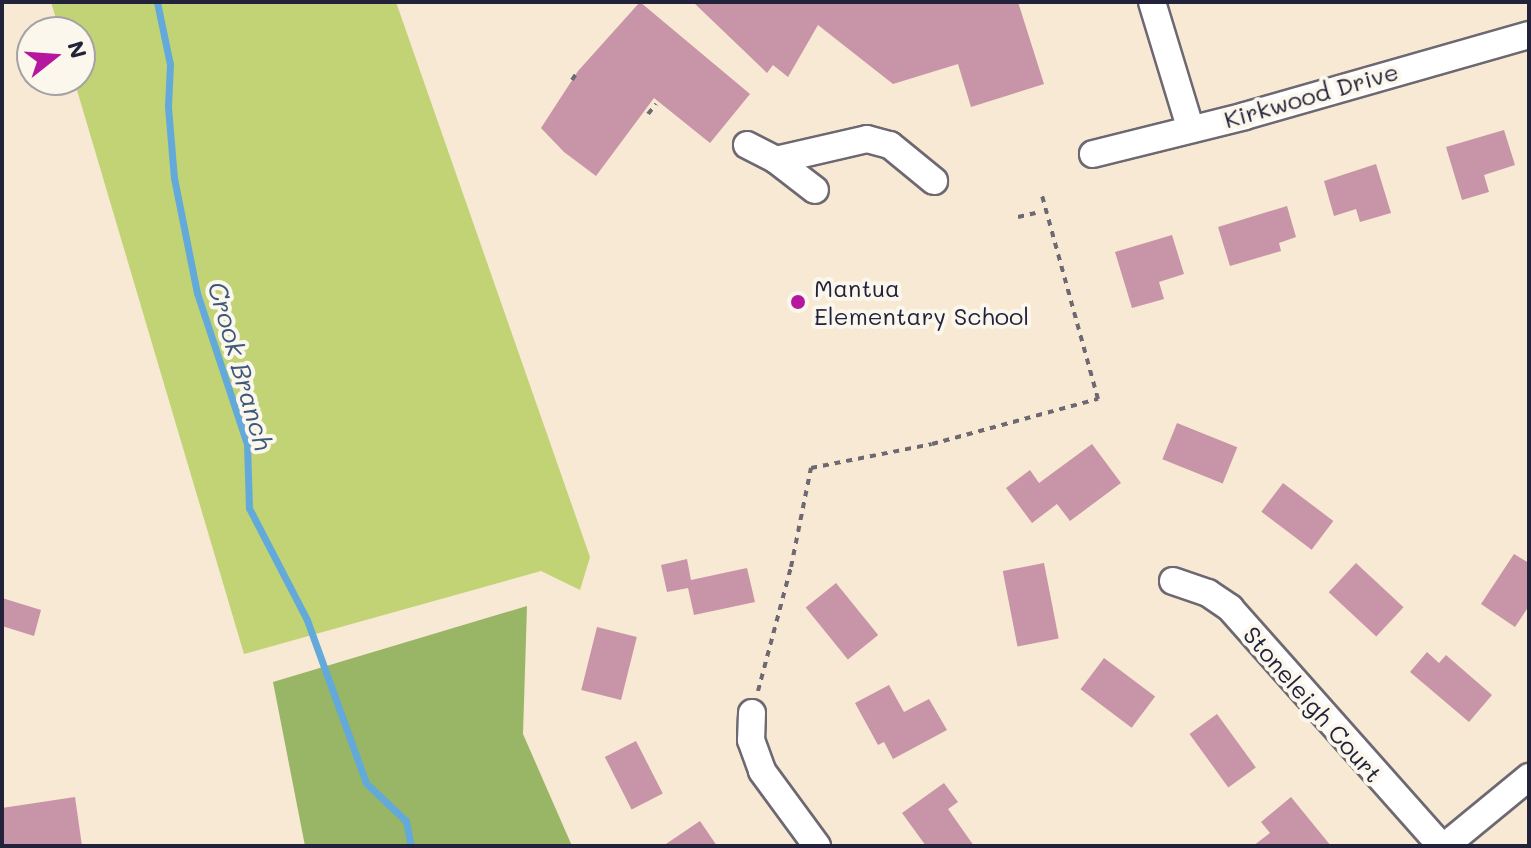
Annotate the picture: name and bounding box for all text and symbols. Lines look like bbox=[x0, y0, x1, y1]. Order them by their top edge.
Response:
north arrow bbox=[16, 16, 96, 96]
text: N bbox=[61, 37, 94, 62]
street label: Kirkwood Drive bbox=[1220, 56, 1402, 134]
place label: Mantua Elementary School bbox=[814, 274, 1029, 330]
water label: Crook Branch bbox=[201, 278, 279, 454]
marker: Mantua Elementary School bbox=[789, 293, 807, 311]
street label: Stoneleigh Court bbox=[1238, 620, 1388, 788]

